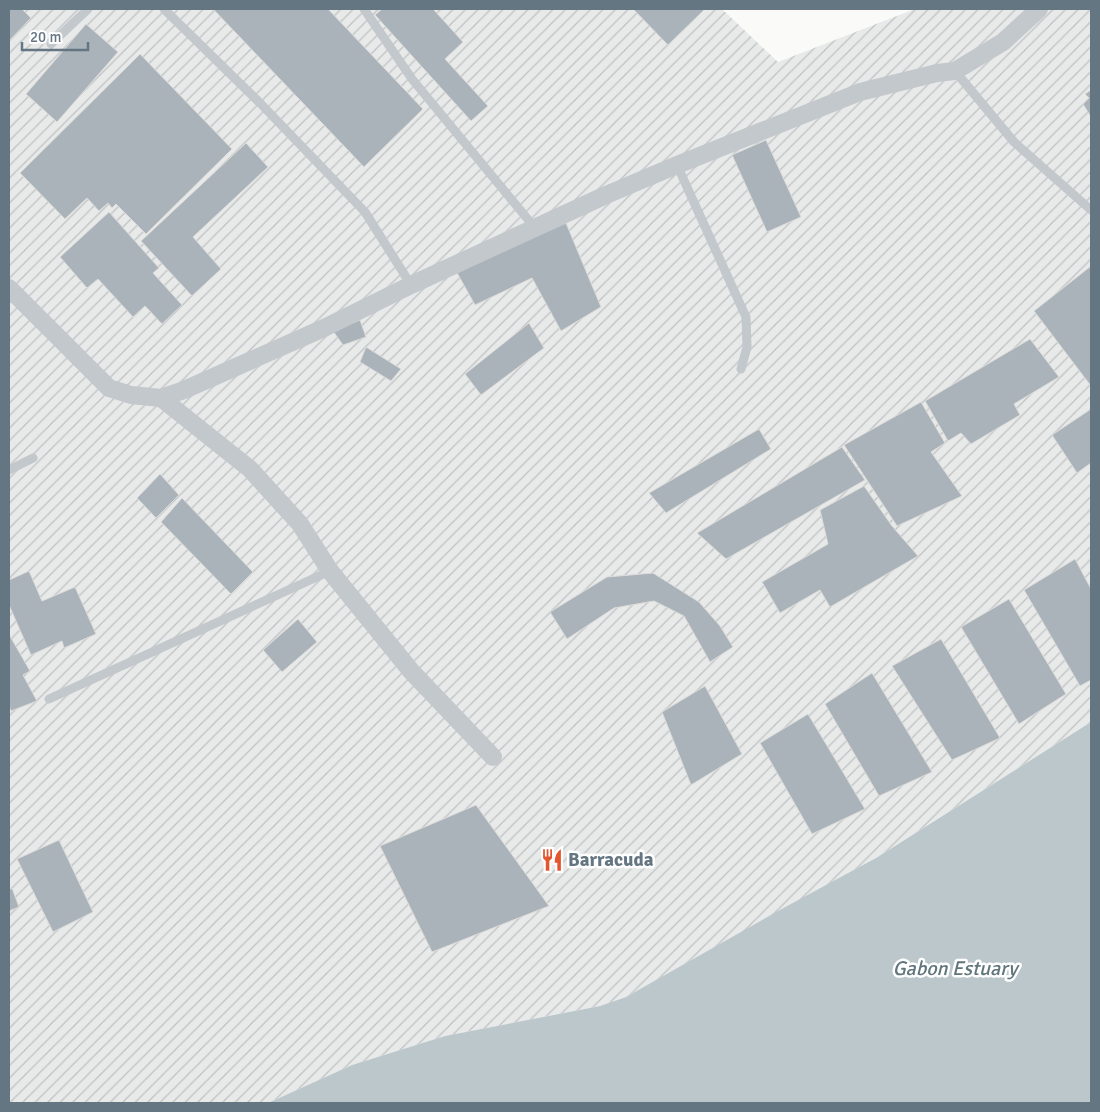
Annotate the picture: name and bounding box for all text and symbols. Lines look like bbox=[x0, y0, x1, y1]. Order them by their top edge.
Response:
scale bar bbox=[22, 20, 89, 52]
text: 20 m bbox=[30, 28, 61, 46]
restaurant icon: Barracuda bbox=[539, 847, 565, 873]
place label: Barracuda bbox=[568, 848, 654, 872]
water label: Gabon Estuary bbox=[893, 956, 1020, 981]

